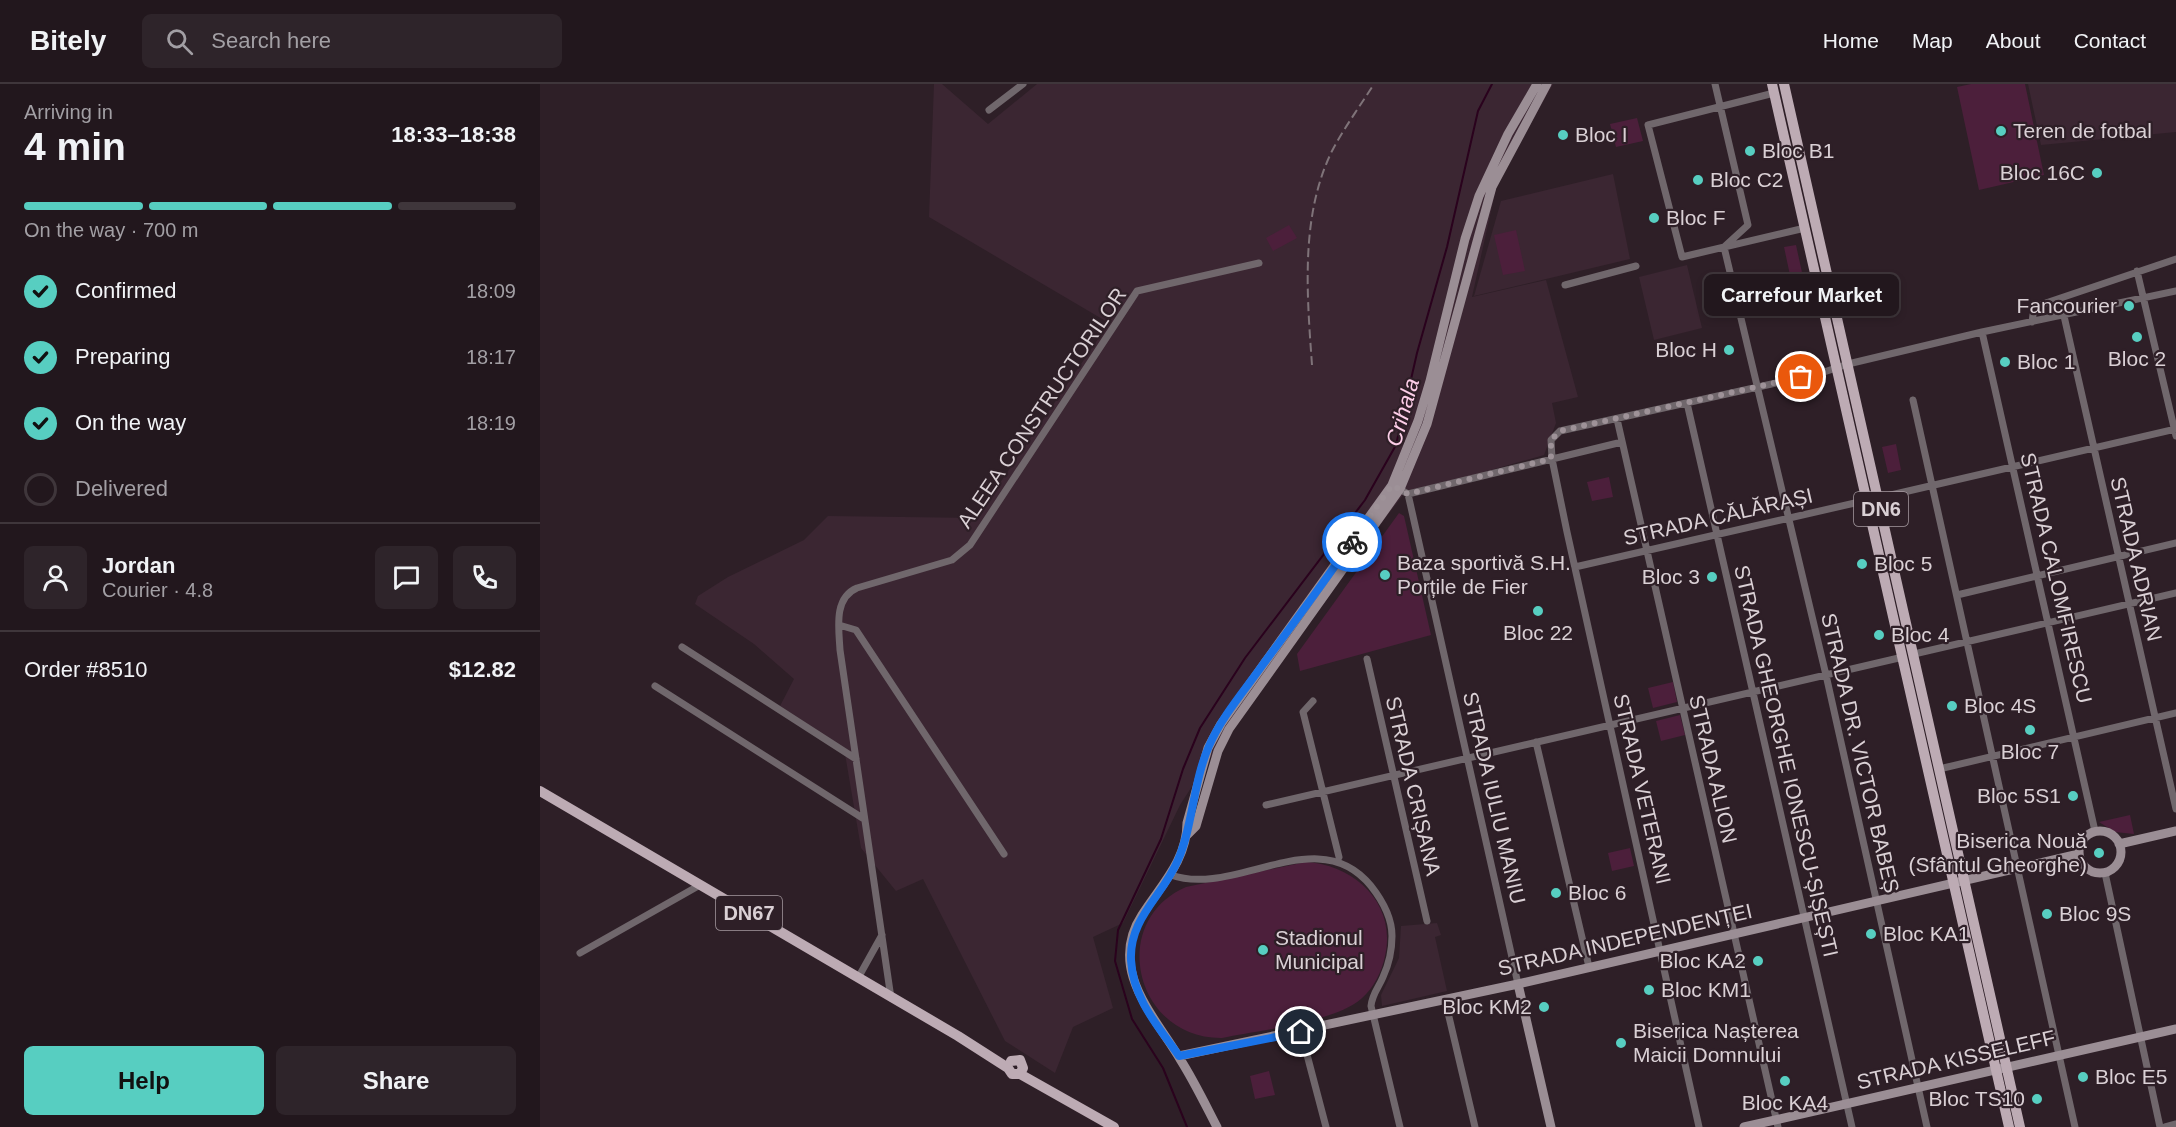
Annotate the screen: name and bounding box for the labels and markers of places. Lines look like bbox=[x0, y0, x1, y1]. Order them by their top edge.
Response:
place label: Teren de fotbal bbox=[2013, 119, 2152, 142]
place label: Bloc I bbox=[1575, 123, 1628, 146]
marker: Teren de fotbal bbox=[1994, 124, 2008, 138]
marker: Bloc I bbox=[1556, 128, 1570, 142]
place label: Bloc B1 bbox=[1762, 139, 1834, 162]
marker: Bloc B1 bbox=[1743, 144, 1757, 158]
place label: Bloc 16C bbox=[2000, 161, 2085, 184]
marker: Bloc 16C bbox=[2090, 166, 2104, 180]
place label: Bloc C2 bbox=[1710, 168, 1784, 191]
marker: Bloc C2 bbox=[1691, 173, 1705, 187]
place label: Bloc F bbox=[1666, 206, 1726, 229]
marker: Bloc F bbox=[1647, 211, 1661, 225]
callout: Carrefour Market bbox=[1704, 275, 1898, 317]
place label: Fancourier bbox=[2017, 294, 2117, 317]
marker: Fancourier bbox=[2122, 299, 2136, 313]
marker: Bloc 2 bbox=[2130, 330, 2144, 344]
place label: Bloc H bbox=[1655, 338, 1717, 361]
marker: Bloc H bbox=[1722, 343, 1736, 357]
place label: Bloc 2 bbox=[2108, 347, 2166, 370]
place label: Bloc 1 bbox=[2017, 350, 2075, 373]
pin bbox=[1775, 351, 1826, 402]
marker: Bloc 1 bbox=[1998, 355, 2012, 369]
place label: Baza sportivă S.H. Porțile de Fier bbox=[1397, 551, 1571, 598]
place label: Bloc 5 bbox=[1874, 552, 1932, 575]
marker: Bloc 5 bbox=[1855, 557, 1869, 571]
place label: Bloc 3 bbox=[1642, 565, 1700, 588]
marker: Baza sportivă S.H. Porțile de Fier bbox=[1378, 568, 1392, 582]
marker: Bloc 3 bbox=[1705, 570, 1719, 584]
marker: Bloc 22 bbox=[1531, 604, 1545, 618]
place label: Bloc 22 bbox=[1503, 621, 1573, 644]
place label: Bloc 4 bbox=[1891, 623, 1950, 646]
marker: Bloc 4 bbox=[1872, 628, 1886, 642]
place label: Bloc 4S bbox=[1964, 694, 2036, 717]
marker: Bloc 4S bbox=[1945, 699, 1959, 713]
marker: Bloc 7 bbox=[2023, 723, 2037, 737]
place label: Bloc 7 bbox=[2001, 740, 2059, 763]
place label: Bloc 5S1 bbox=[1977, 784, 2061, 807]
marker: Bloc 5S1 bbox=[2066, 789, 2080, 803]
place label: Biserica Nouă (Sfântul Gheorghe) bbox=[1908, 829, 2087, 876]
marker: Biserica Nouă (Sfântul Gheorghe) bbox=[2092, 846, 2106, 860]
place label: Bloc 6 bbox=[1568, 881, 1626, 904]
marker: Bloc 6 bbox=[1549, 886, 1563, 900]
place label: Bloc 9S bbox=[2059, 902, 2131, 925]
marker: Bloc 9S bbox=[2040, 907, 2054, 921]
place label: Bloc KA1 bbox=[1883, 922, 1969, 945]
place label: Stadionul Municipal bbox=[1275, 926, 1364, 973]
marker: Bloc KA1 bbox=[1864, 927, 1878, 941]
marker: Stadionul Municipal bbox=[1256, 943, 1270, 957]
place label: Bloc KA2 bbox=[1660, 949, 1746, 972]
marker: Bloc KA2 bbox=[1751, 954, 1765, 968]
place label: Bloc KM1 bbox=[1661, 978, 1751, 1001]
marker: Bloc KM1 bbox=[1642, 983, 1656, 997]
place label: Bloc KM2 bbox=[1442, 995, 1532, 1018]
marker: Bloc KM2 bbox=[1537, 1000, 1551, 1014]
pin bbox=[1275, 1006, 1326, 1057]
place label: Biserica Nașterea Maicii Domnului bbox=[1633, 1019, 1799, 1066]
marker: Biserica Nașterea Maicii Domnului bbox=[1614, 1036, 1628, 1050]
place label: Bloc E5 bbox=[2095, 1065, 2167, 1088]
marker: Bloc E5 bbox=[2076, 1070, 2090, 1084]
marker: Bloc KA4 bbox=[1778, 1074, 1792, 1088]
place label: Bloc TS10 bbox=[1929, 1087, 2025, 1110]
place label: Bloc KA4 bbox=[1742, 1091, 1829, 1114]
marker: Bloc TS10 bbox=[2030, 1092, 2044, 1106]

